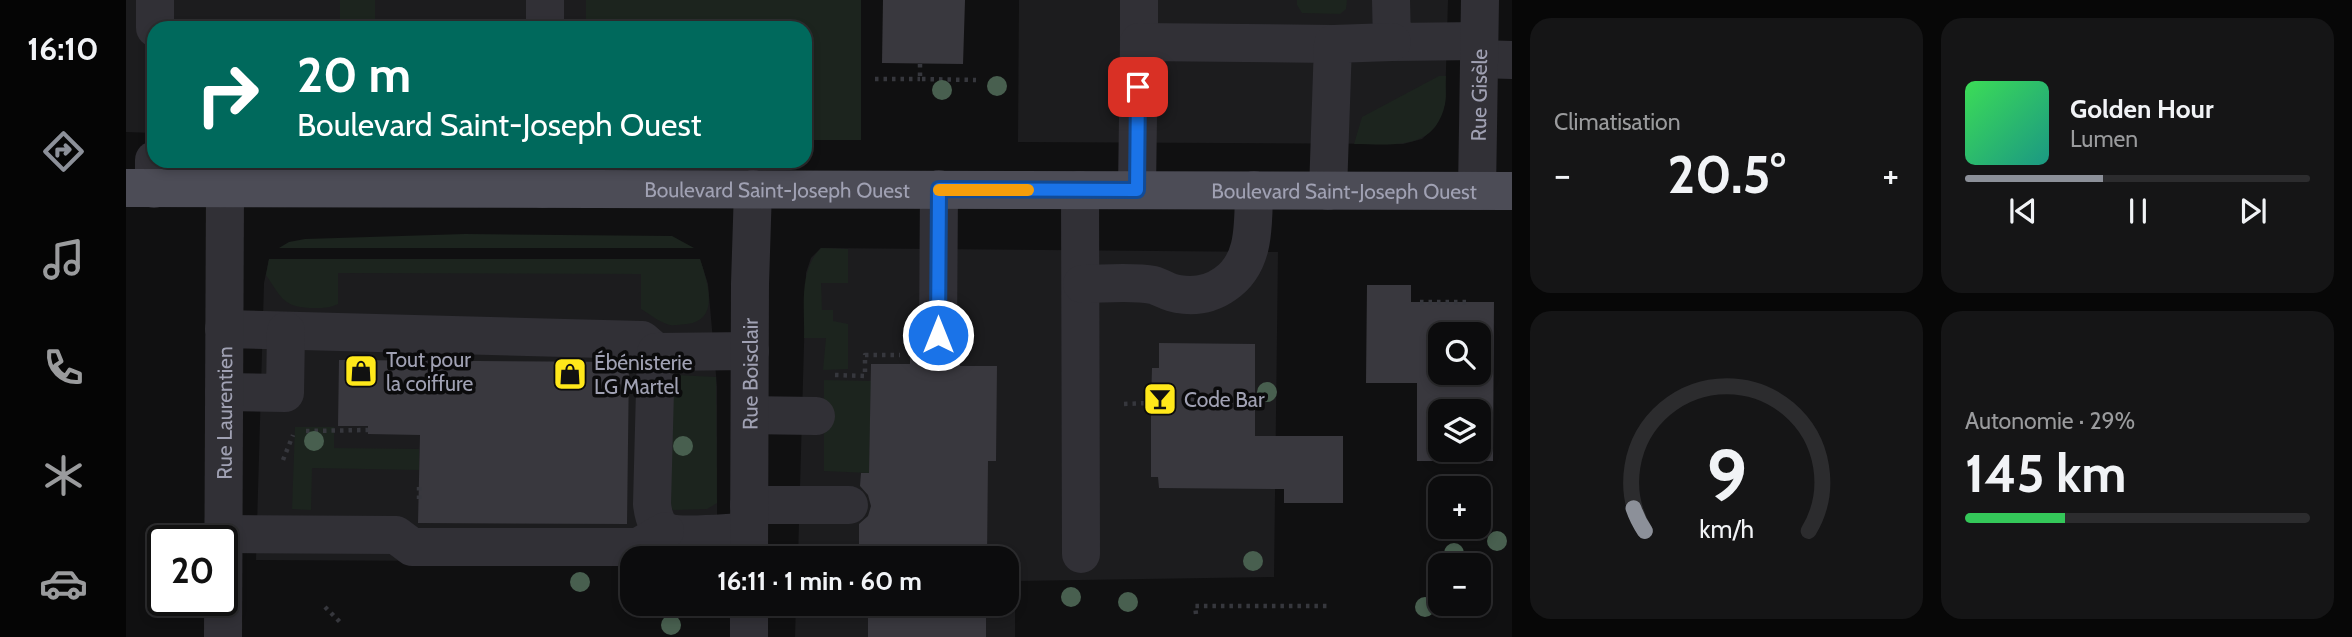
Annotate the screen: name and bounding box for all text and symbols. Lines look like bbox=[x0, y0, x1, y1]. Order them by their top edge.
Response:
text: 16:10 bbox=[27, 29, 99, 68]
text: 20 m bbox=[297, 45, 411, 104]
street label: Rue Gisèle bbox=[1465, 48, 1492, 141]
icon: right bbox=[182, 49, 273, 140]
pin bbox=[1108, 57, 1168, 117]
icon: arrive bbox=[1119, 68, 1157, 106]
text: Golden Hour bbox=[2070, 93, 2213, 125]
text: Boulevard Saint-Joseph Ouest bbox=[297, 105, 701, 144]
text: Climatisation bbox=[1554, 108, 1681, 136]
text: Lumen bbox=[2070, 125, 2138, 153]
icon: directions bbox=[39, 127, 88, 176]
text: 20.5° bbox=[1667, 143, 1786, 206]
text: − bbox=[1554, 151, 1571, 198]
text: + bbox=[1882, 151, 1899, 198]
street label: Boulevard Saint-Joseph Ouest bbox=[644, 177, 910, 202]
street label: Boulevard Saint-Joseph Ouest bbox=[1211, 178, 1477, 203]
icon: previous bbox=[2004, 192, 2042, 230]
icon: pause bbox=[2119, 192, 2157, 230]
icon: next bbox=[2234, 192, 2272, 230]
icon: music bbox=[39, 235, 88, 284]
position arrow bbox=[901, 298, 975, 372]
street label: Rue Boisclair bbox=[737, 318, 762, 430]
map controls bbox=[1428, 322, 1491, 616]
button: search bbox=[1428, 322, 1491, 385]
icon: phone bbox=[39, 343, 88, 392]
street label: Rue Laurentien bbox=[211, 346, 237, 480]
place label: Tout pour la coiffure bbox=[386, 347, 473, 396]
place label: Ébénisterie LG Martel bbox=[594, 350, 693, 399]
shop icon: Tout pour la coiffure bbox=[342, 352, 380, 390]
shop icon: Ébénisterie LG Martel bbox=[551, 355, 589, 393]
bar icon: Code Bar bbox=[1141, 380, 1179, 418]
place label: Code Bar bbox=[1184, 387, 1265, 412]
button: layers bbox=[1428, 399, 1491, 462]
text: Autonomie · 29% bbox=[1965, 407, 2135, 435]
text: 9 bbox=[1706, 431, 1747, 519]
text: 145 km bbox=[1965, 442, 2127, 505]
icon: climate bbox=[39, 451, 88, 500]
button: + bbox=[1428, 476, 1491, 539]
text: km/h bbox=[1699, 514, 1754, 544]
speed limit sign: 20 bbox=[147, 525, 238, 616]
button: − bbox=[1428, 553, 1491, 616]
icon: car bbox=[39, 559, 88, 608]
text: 16:11 · 1 min · 60 m bbox=[717, 565, 922, 597]

